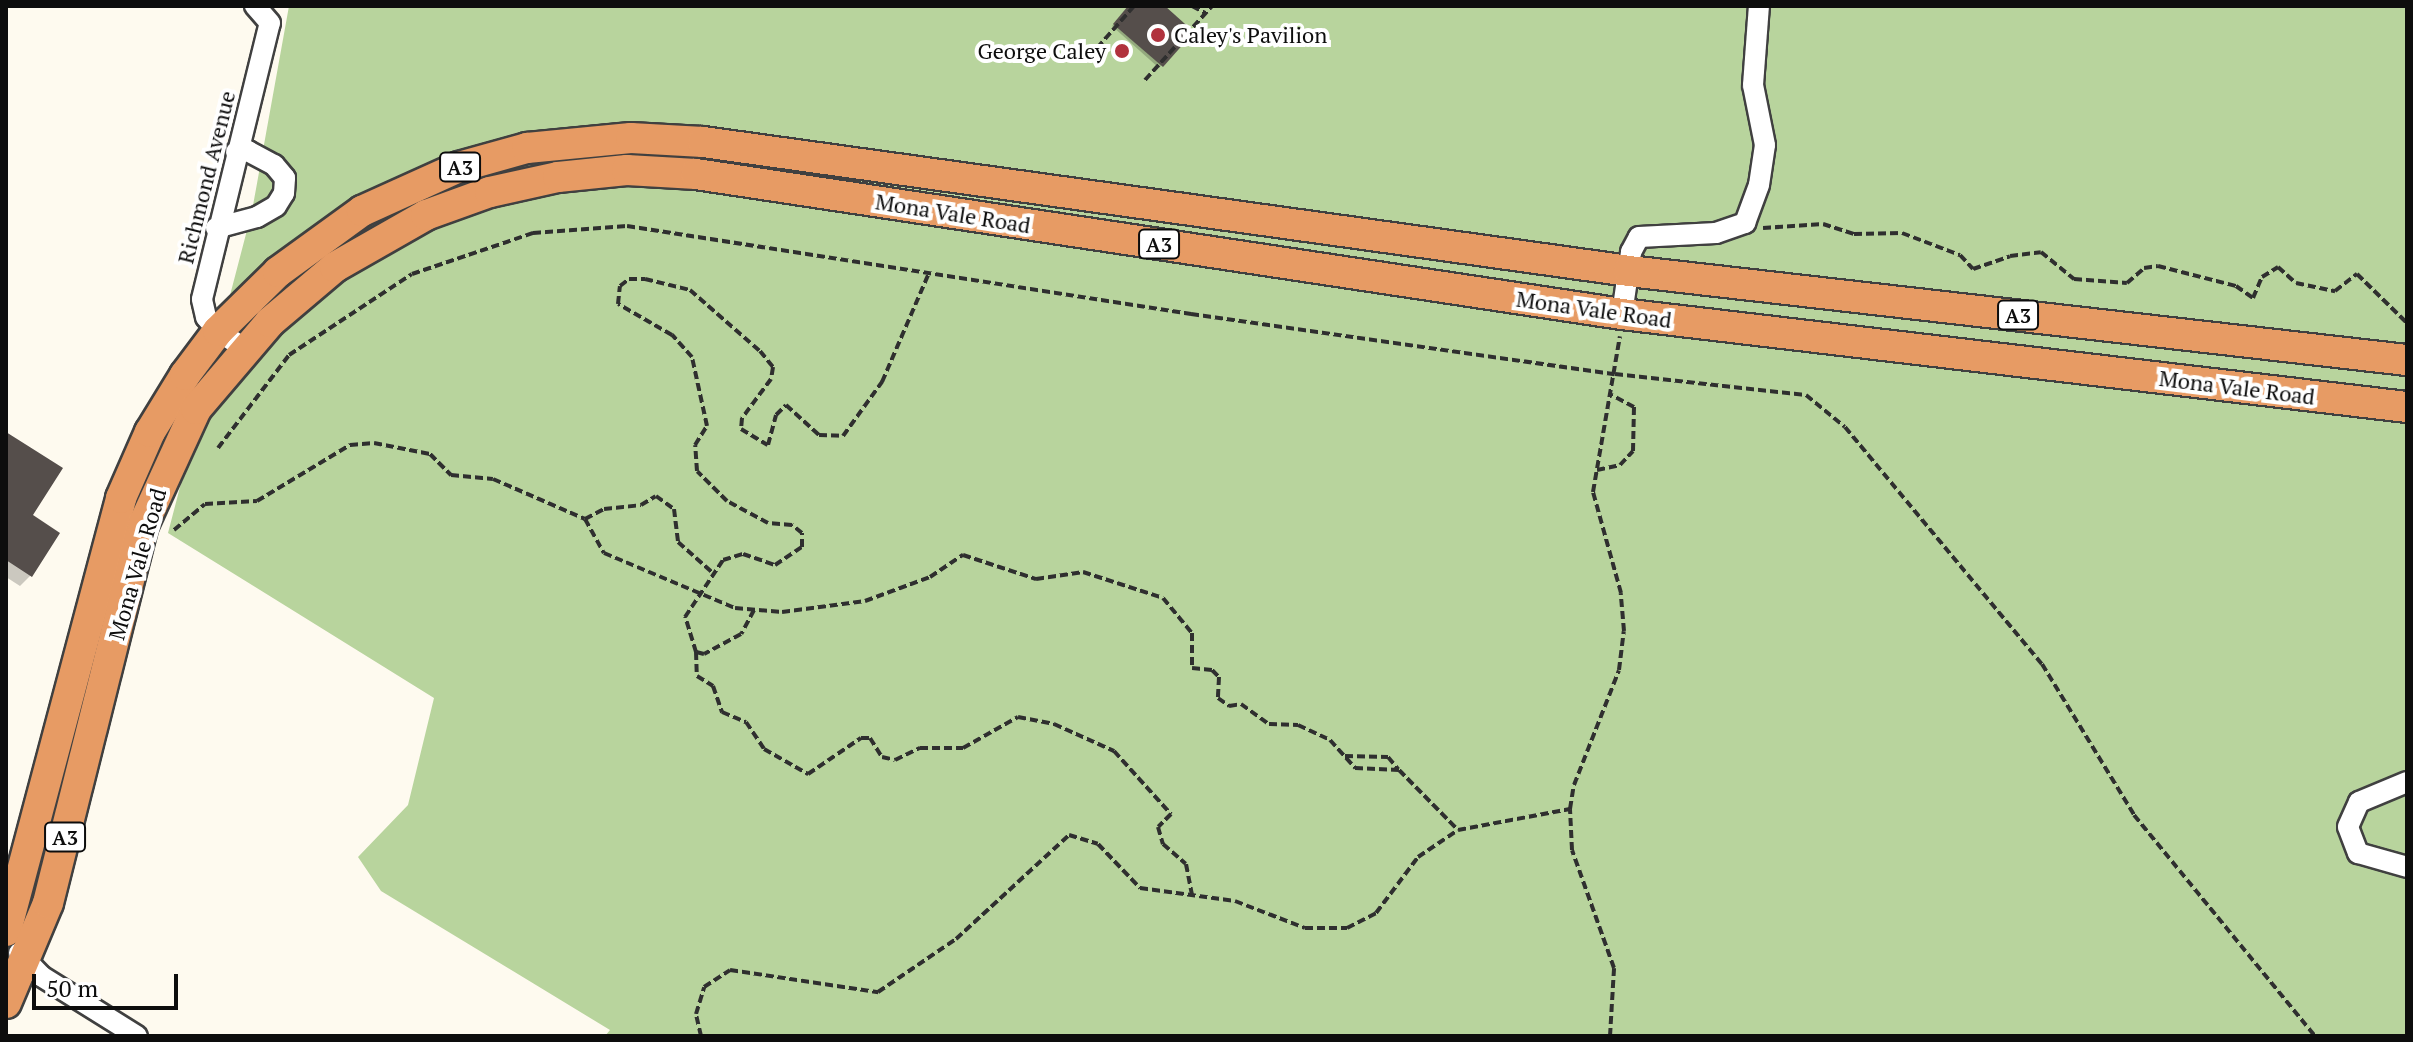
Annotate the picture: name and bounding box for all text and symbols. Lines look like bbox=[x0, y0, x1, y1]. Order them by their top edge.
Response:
place label: Caley's Pavilion bbox=[1174, 22, 1327, 48]
marker: Caley's Pavilion bbox=[1149, 26, 1167, 44]
place label: George Caley bbox=[978, 38, 1106, 64]
marker: George Caley bbox=[1113, 42, 1131, 60]
street label: Richmond Avenue bbox=[172, 88, 240, 266]
road number: A3 bbox=[438, 151, 482, 183]
street label: Mona Vale Road bbox=[873, 188, 1033, 238]
road number: A3 bbox=[1137, 228, 1181, 260]
street label: Mona Vale Road bbox=[1514, 285, 1674, 333]
road number: A3 bbox=[1996, 299, 2040, 331]
street label: Mona Vale Road bbox=[2157, 364, 2317, 410]
street label: Mona Vale Road bbox=[103, 485, 171, 643]
road number: A3 bbox=[43, 821, 87, 853]
scale bar bbox=[36, 958, 182, 1008]
text: 50 m bbox=[46, 972, 98, 1004]

